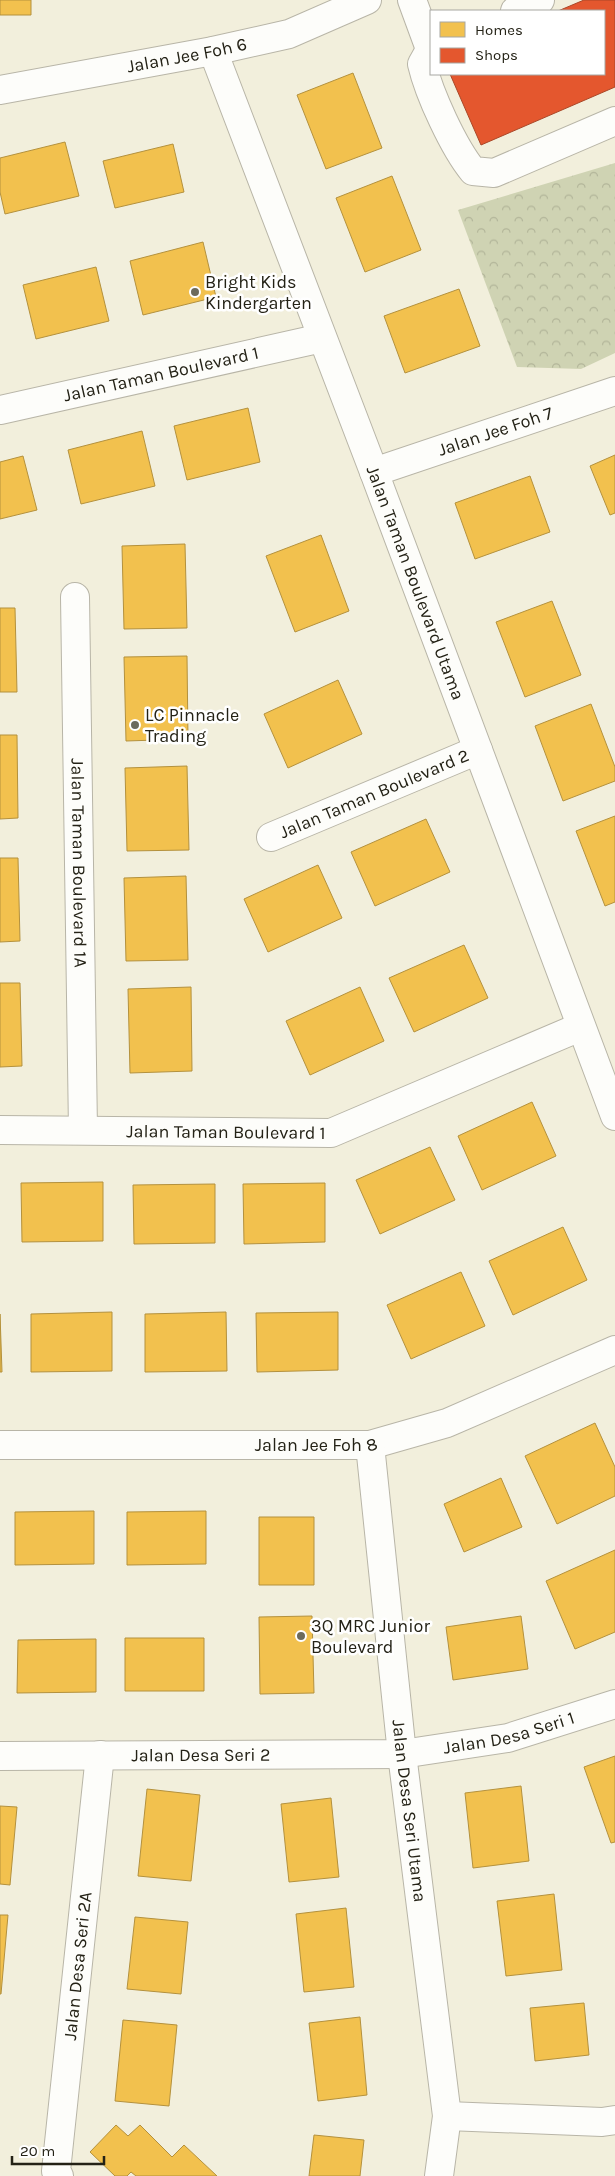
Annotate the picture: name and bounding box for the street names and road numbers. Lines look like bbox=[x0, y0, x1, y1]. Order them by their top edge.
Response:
street label: Jalan Jee Foh 6 bbox=[125, 33, 249, 78]
street label: Jalan Taman Boulevard 1 bbox=[61, 342, 261, 406]
street label: Jalan Jee Foh 7 bbox=[435, 402, 556, 461]
street label: Jalan Taman Boulevard Utama bbox=[362, 462, 469, 703]
street label: Jalan Taman Boulevard 2 bbox=[276, 744, 472, 843]
street label: Jalan Taman Boulevard 1A bbox=[66, 758, 92, 968]
street label: Jalan Taman Boulevard 1 bbox=[126, 1120, 326, 1144]
street label: Jalan Jee Foh 8 bbox=[255, 1432, 380, 1457]
street label: Jalan Desa Seri 1 bbox=[442, 1707, 577, 1759]
street label: Jalan Desa Seri Utama bbox=[388, 1719, 431, 1903]
street label: Jalan Desa Seri 2 bbox=[132, 1744, 270, 1766]
street label: Jalan Desa Seri 2A bbox=[59, 1891, 96, 2041]

